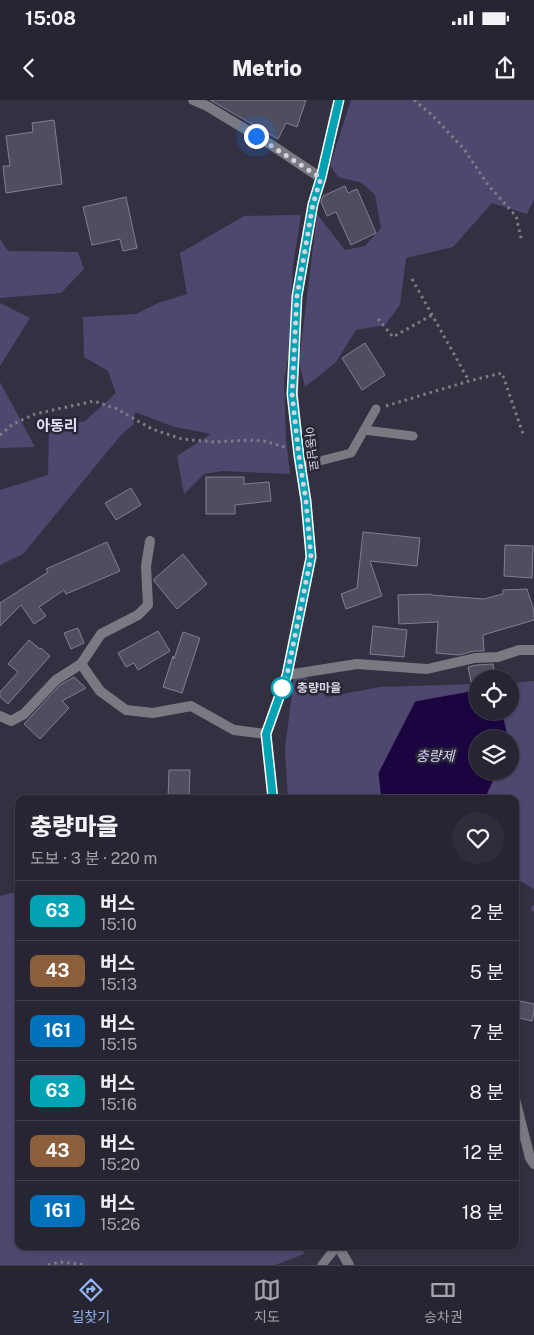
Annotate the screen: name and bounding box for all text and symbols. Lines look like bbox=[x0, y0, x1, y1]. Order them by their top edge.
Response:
text: 15:08 bbox=[25, 7, 76, 29]
icon: back bbox=[15, 54, 43, 82]
icon: share bbox=[491, 54, 519, 82]
text: Metrio bbox=[232, 55, 302, 81]
your location bbox=[244, 124, 269, 149]
district label: 아동리 bbox=[36, 417, 78, 434]
street label: 아동남로 bbox=[301, 426, 321, 472]
map controls bbox=[469, 670, 519, 780]
button: locate bbox=[469, 670, 519, 720]
marker: 충량마을 bbox=[271, 677, 293, 699]
place label: 충량마을 bbox=[297, 681, 341, 695]
button: layers bbox=[469, 730, 519, 780]
water label: 충량제 bbox=[416, 748, 456, 764]
text: 충량마을 bbox=[30, 812, 118, 840]
button: heart bbox=[452, 812, 504, 864]
text: 도보 · 3 분 · 220 m bbox=[30, 849, 157, 868]
text: 버스 bbox=[100, 892, 135, 914]
text: 63 bbox=[46, 900, 69, 921]
text: 2 분 bbox=[471, 901, 504, 923]
text: 15:10 bbox=[100, 915, 137, 934]
text: 버스 bbox=[100, 952, 135, 974]
text: 43 bbox=[46, 960, 69, 981]
text: 5 분 bbox=[470, 961, 504, 983]
text: 15:13 bbox=[100, 975, 137, 994]
text: 버스 bbox=[100, 1012, 135, 1034]
text: 161 bbox=[44, 1020, 71, 1041]
text: 7 분 bbox=[470, 1021, 504, 1043]
text: 15:15 bbox=[100, 1035, 137, 1054]
text: 버스 bbox=[100, 1072, 135, 1094]
text: 63 bbox=[46, 1080, 69, 1101]
text: 8 분 bbox=[470, 1081, 504, 1103]
text: 15:16 bbox=[100, 1095, 137, 1114]
text: 버스 bbox=[100, 1132, 135, 1154]
text: 43 bbox=[46, 1140, 69, 1161]
text: 12 분 bbox=[463, 1141, 504, 1163]
text: 15:20 bbox=[100, 1155, 140, 1174]
text: 버스 bbox=[100, 1192, 135, 1214]
text: 161 bbox=[44, 1200, 71, 1221]
text: 18 분 bbox=[462, 1201, 504, 1223]
text: 15:26 bbox=[100, 1215, 140, 1234]
tab: 길찾기 bbox=[71, 1276, 110, 1326]
tab: 지도 bbox=[253, 1276, 281, 1326]
tab: 승차권 bbox=[424, 1276, 463, 1326]

